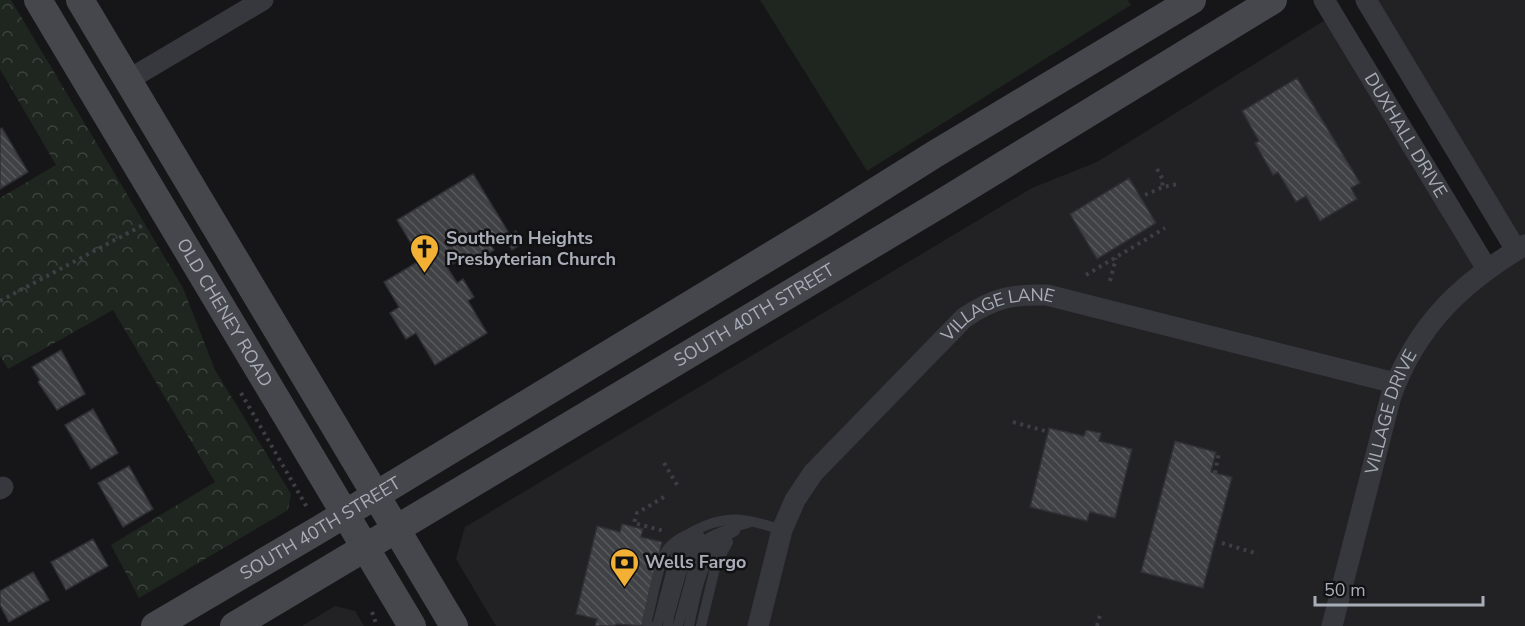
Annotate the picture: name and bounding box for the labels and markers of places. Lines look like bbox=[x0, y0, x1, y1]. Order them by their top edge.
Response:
place label: Southern Heights Presbyterian Church bbox=[446, 226, 616, 271]
church icon: Southern Heights Presbyterian Church bbox=[409, 232, 441, 274]
bank icon: Wells Fargo bbox=[608, 546, 640, 588]
place label: Wells Fargo bbox=[645, 550, 746, 574]

